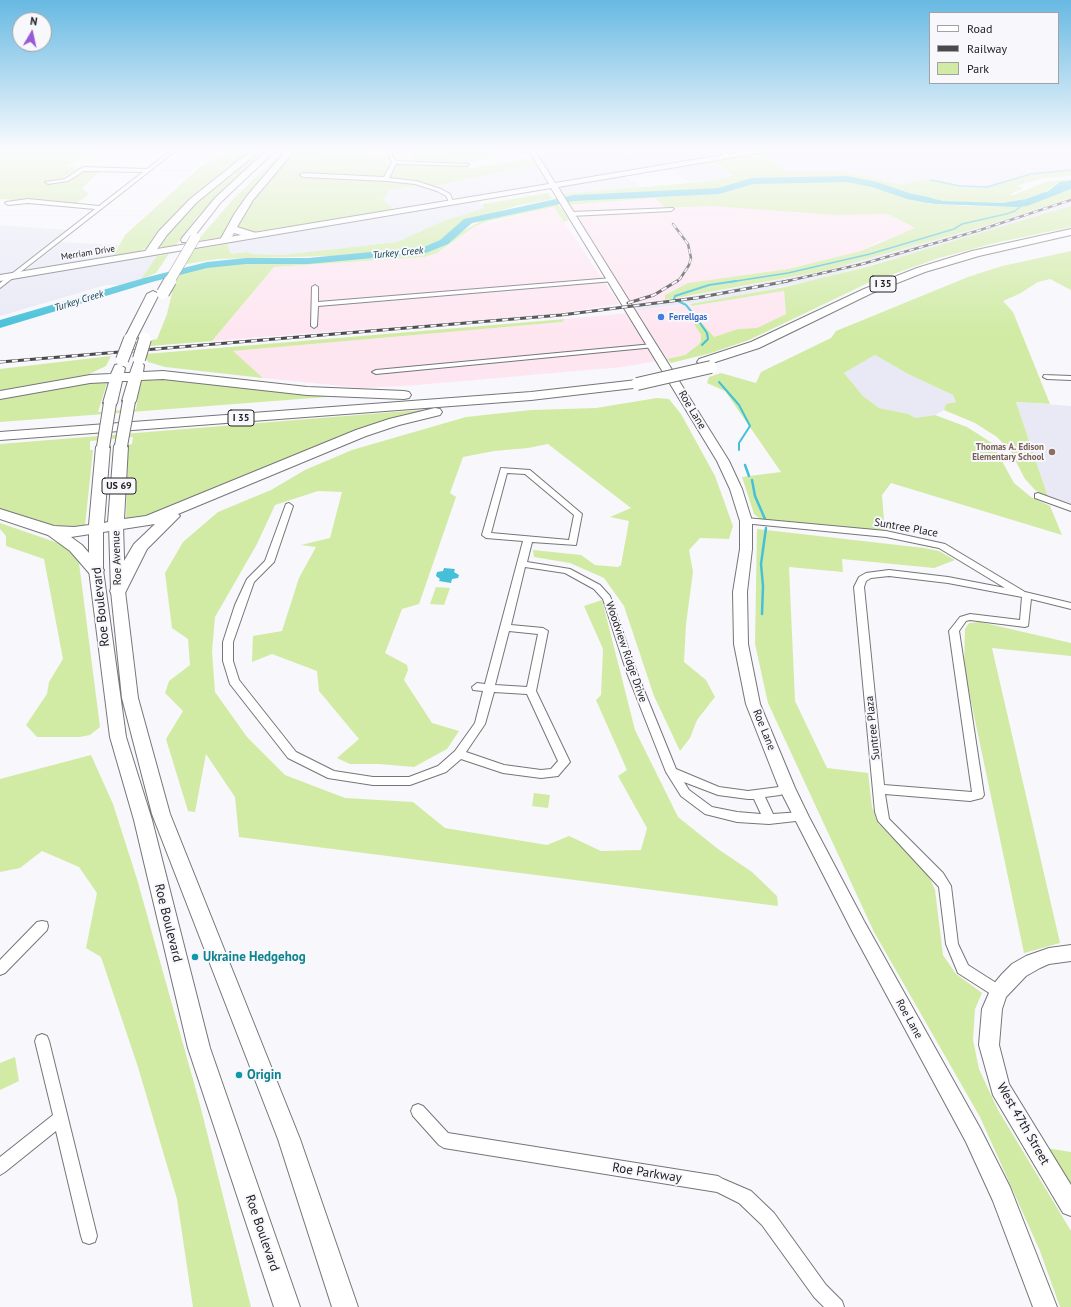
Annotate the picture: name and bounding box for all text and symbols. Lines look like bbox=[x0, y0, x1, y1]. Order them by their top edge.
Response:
north arrow bbox=[12, 12, 52, 52]
legend bbox=[929, 12, 1059, 84]
text: N bbox=[29, 14, 38, 29]
text: Road bbox=[967, 21, 992, 36]
text: Railway bbox=[967, 41, 1007, 56]
text: Park bbox=[967, 61, 989, 76]
street label: Merriam Drive bbox=[60, 243, 116, 263]
water label: Turkey Creek bbox=[372, 244, 424, 262]
road number: I 35 bbox=[870, 276, 896, 292]
water label: Turkey Creek bbox=[53, 288, 105, 314]
marker: Ferrellgas bbox=[656, 312, 666, 322]
place label: Ferrellgas bbox=[669, 312, 707, 322]
street label: Roe Lane bbox=[675, 388, 709, 432]
road number: I 35 bbox=[228, 410, 254, 426]
place label: Thomas A. Edison Elementary School bbox=[972, 442, 1044, 463]
marker: Thomas A. Edison Elementary School bbox=[1047, 447, 1057, 457]
road number: US 69 bbox=[102, 478, 136, 494]
street label: Suntree Place bbox=[873, 516, 939, 540]
street label: Roe Avenue bbox=[109, 530, 125, 586]
street label: Roe Boulevard bbox=[89, 566, 113, 648]
street label: Woodview Ridge Drive bbox=[603, 600, 649, 704]
street label: Suntree Plaza bbox=[863, 695, 883, 761]
street label: Roe Lane bbox=[750, 708, 778, 752]
street label: Roe Boulevard bbox=[151, 882, 185, 964]
place label: Ukraine Hedgehog bbox=[203, 949, 306, 965]
marker: Ukraine Hedgehog bbox=[190, 952, 200, 962]
street label: Roe Lane bbox=[893, 997, 925, 1041]
place label: Origin bbox=[247, 1067, 281, 1083]
marker: Origin bbox=[234, 1070, 244, 1080]
street label: West 47th Street bbox=[993, 1080, 1053, 1168]
street label: Roe Parkway bbox=[611, 1160, 683, 1186]
street label: Roe Boulevard bbox=[242, 1193, 282, 1273]

